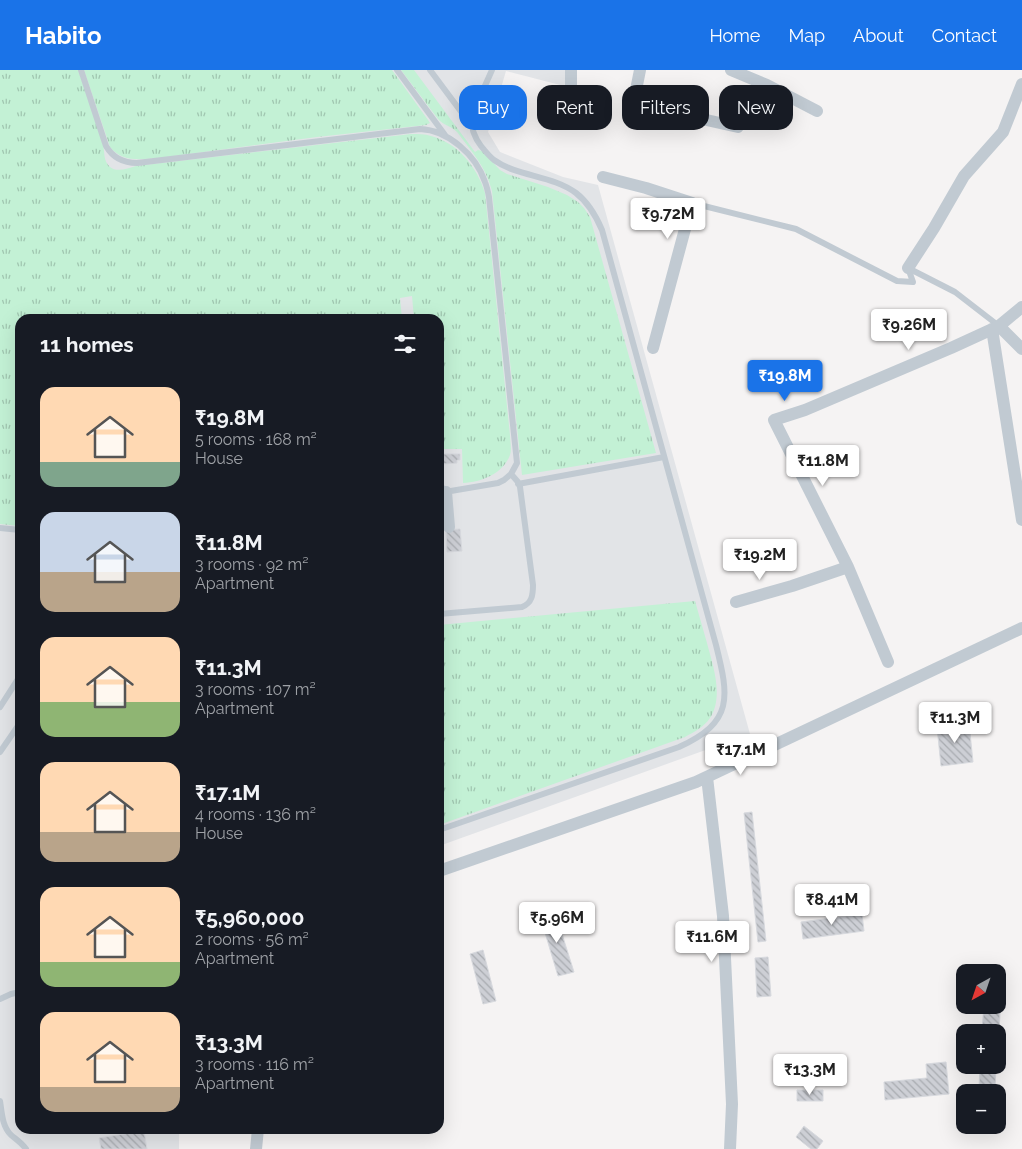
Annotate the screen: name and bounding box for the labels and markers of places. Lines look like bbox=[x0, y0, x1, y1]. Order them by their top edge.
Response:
pin: ₹9.72M bbox=[627, 198, 709, 240]
pin: ₹9.26M bbox=[868, 308, 950, 351]
pin: ₹19.8M bbox=[744, 360, 826, 402]
pin: ₹11.8M bbox=[782, 444, 864, 487]
pin: ₹19.2M bbox=[719, 538, 801, 581]
pin: ₹11.3M bbox=[914, 702, 996, 744]
pin: ₹17.1M bbox=[700, 734, 782, 776]
pin: ₹8.41M bbox=[791, 884, 873, 926]
pin: ₹5.96M bbox=[516, 902, 598, 944]
pin: ₹11.6M bbox=[671, 920, 753, 963]
pin: ₹13.3M bbox=[769, 1054, 851, 1096]

